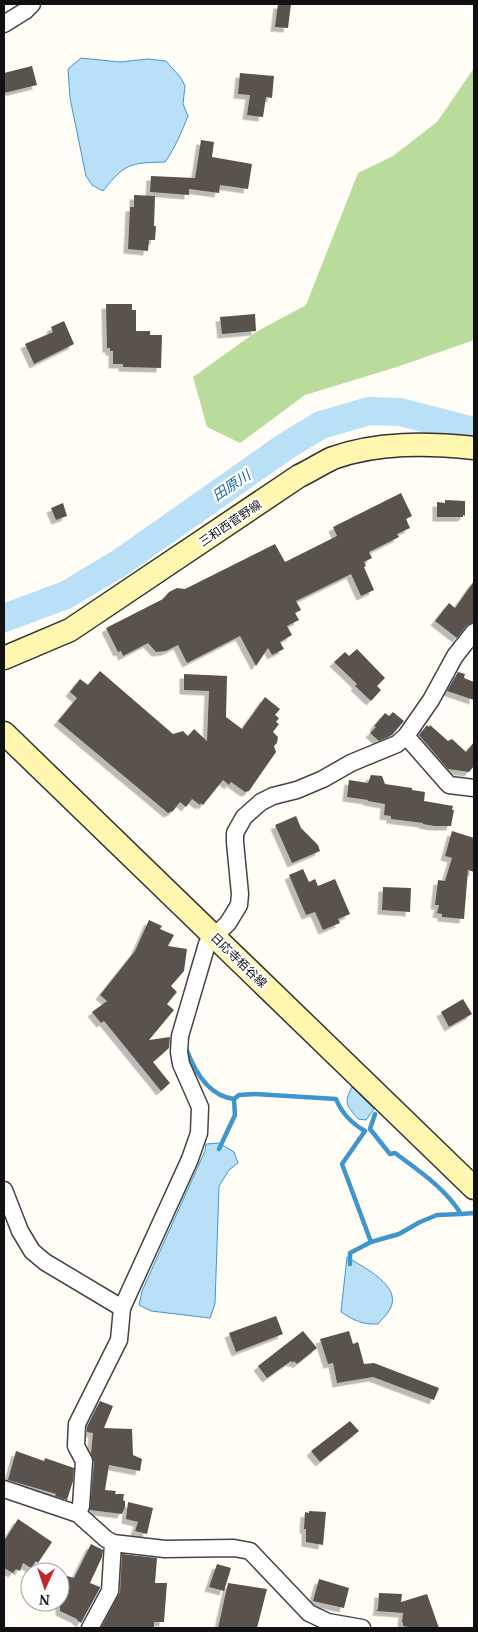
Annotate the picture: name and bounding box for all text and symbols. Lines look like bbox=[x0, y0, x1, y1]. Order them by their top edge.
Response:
water label: 田原川 bbox=[208, 464, 255, 505]
street label: 三和西菅野線 bbox=[196, 497, 264, 549]
street label: 日応寺栢谷線 bbox=[208, 930, 270, 990]
north arrow bbox=[20, 1562, 70, 1612]
text: N bbox=[38, 1591, 50, 1610]

